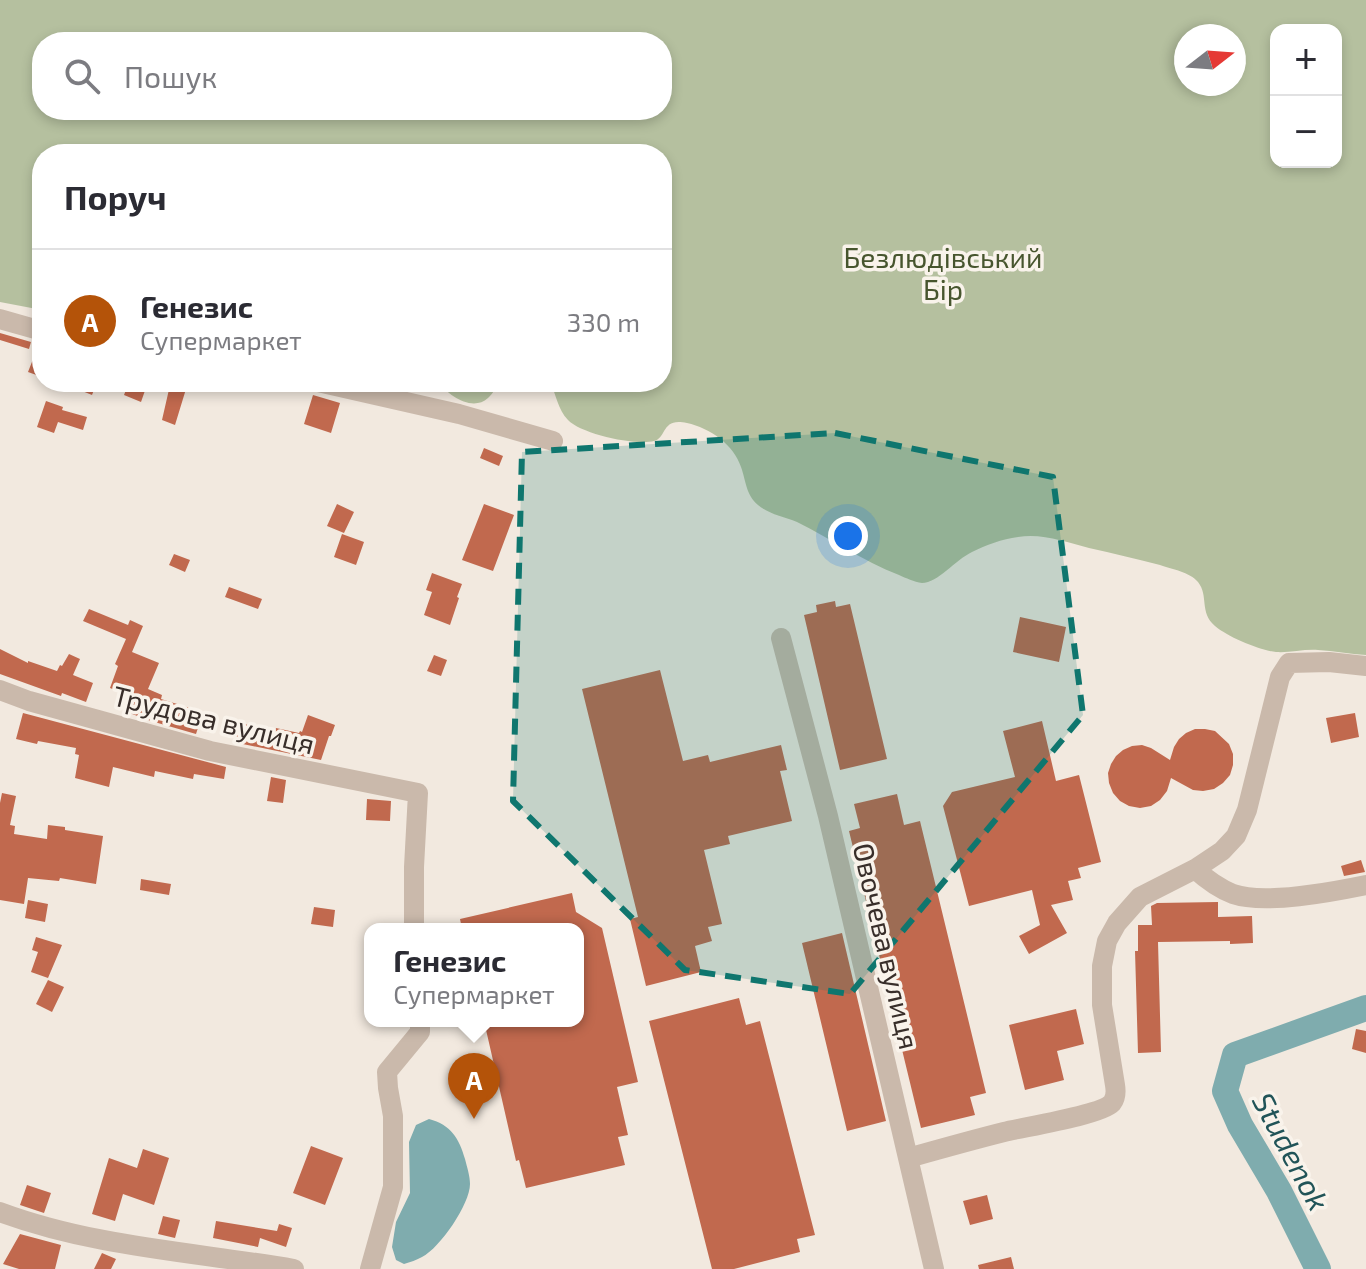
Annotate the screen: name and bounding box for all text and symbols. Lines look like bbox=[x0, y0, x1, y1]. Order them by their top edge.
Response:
north arrow bbox=[1174, 24, 1246, 96]
map controls bbox=[1270, 24, 1342, 168]
button: + bbox=[1270, 24, 1342, 96]
search box bbox=[32, 32, 672, 120]
icon: search bbox=[60, 54, 104, 98]
text: Пошук bbox=[124, 58, 217, 94]
button: − bbox=[1270, 96, 1342, 168]
text: Поруч bbox=[64, 176, 167, 217]
park label: Безлюдівський Бір bbox=[844, 240, 1042, 306]
text: Генезис bbox=[140, 288, 253, 324]
text: A bbox=[82, 306, 98, 337]
text: 330 m bbox=[567, 306, 640, 337]
text: Супермаркет bbox=[140, 324, 302, 355]
your location bbox=[828, 516, 868, 556]
street label: Трудова вулиця bbox=[110, 678, 318, 760]
street label: Овочева вулиця bbox=[847, 840, 927, 1052]
popup bbox=[364, 923, 584, 1027]
text: Генезис bbox=[393, 942, 506, 978]
text: Супермаркет bbox=[393, 978, 555, 1009]
pin: A bbox=[448, 1053, 500, 1119]
water label: Studenok bbox=[1246, 1086, 1338, 1216]

